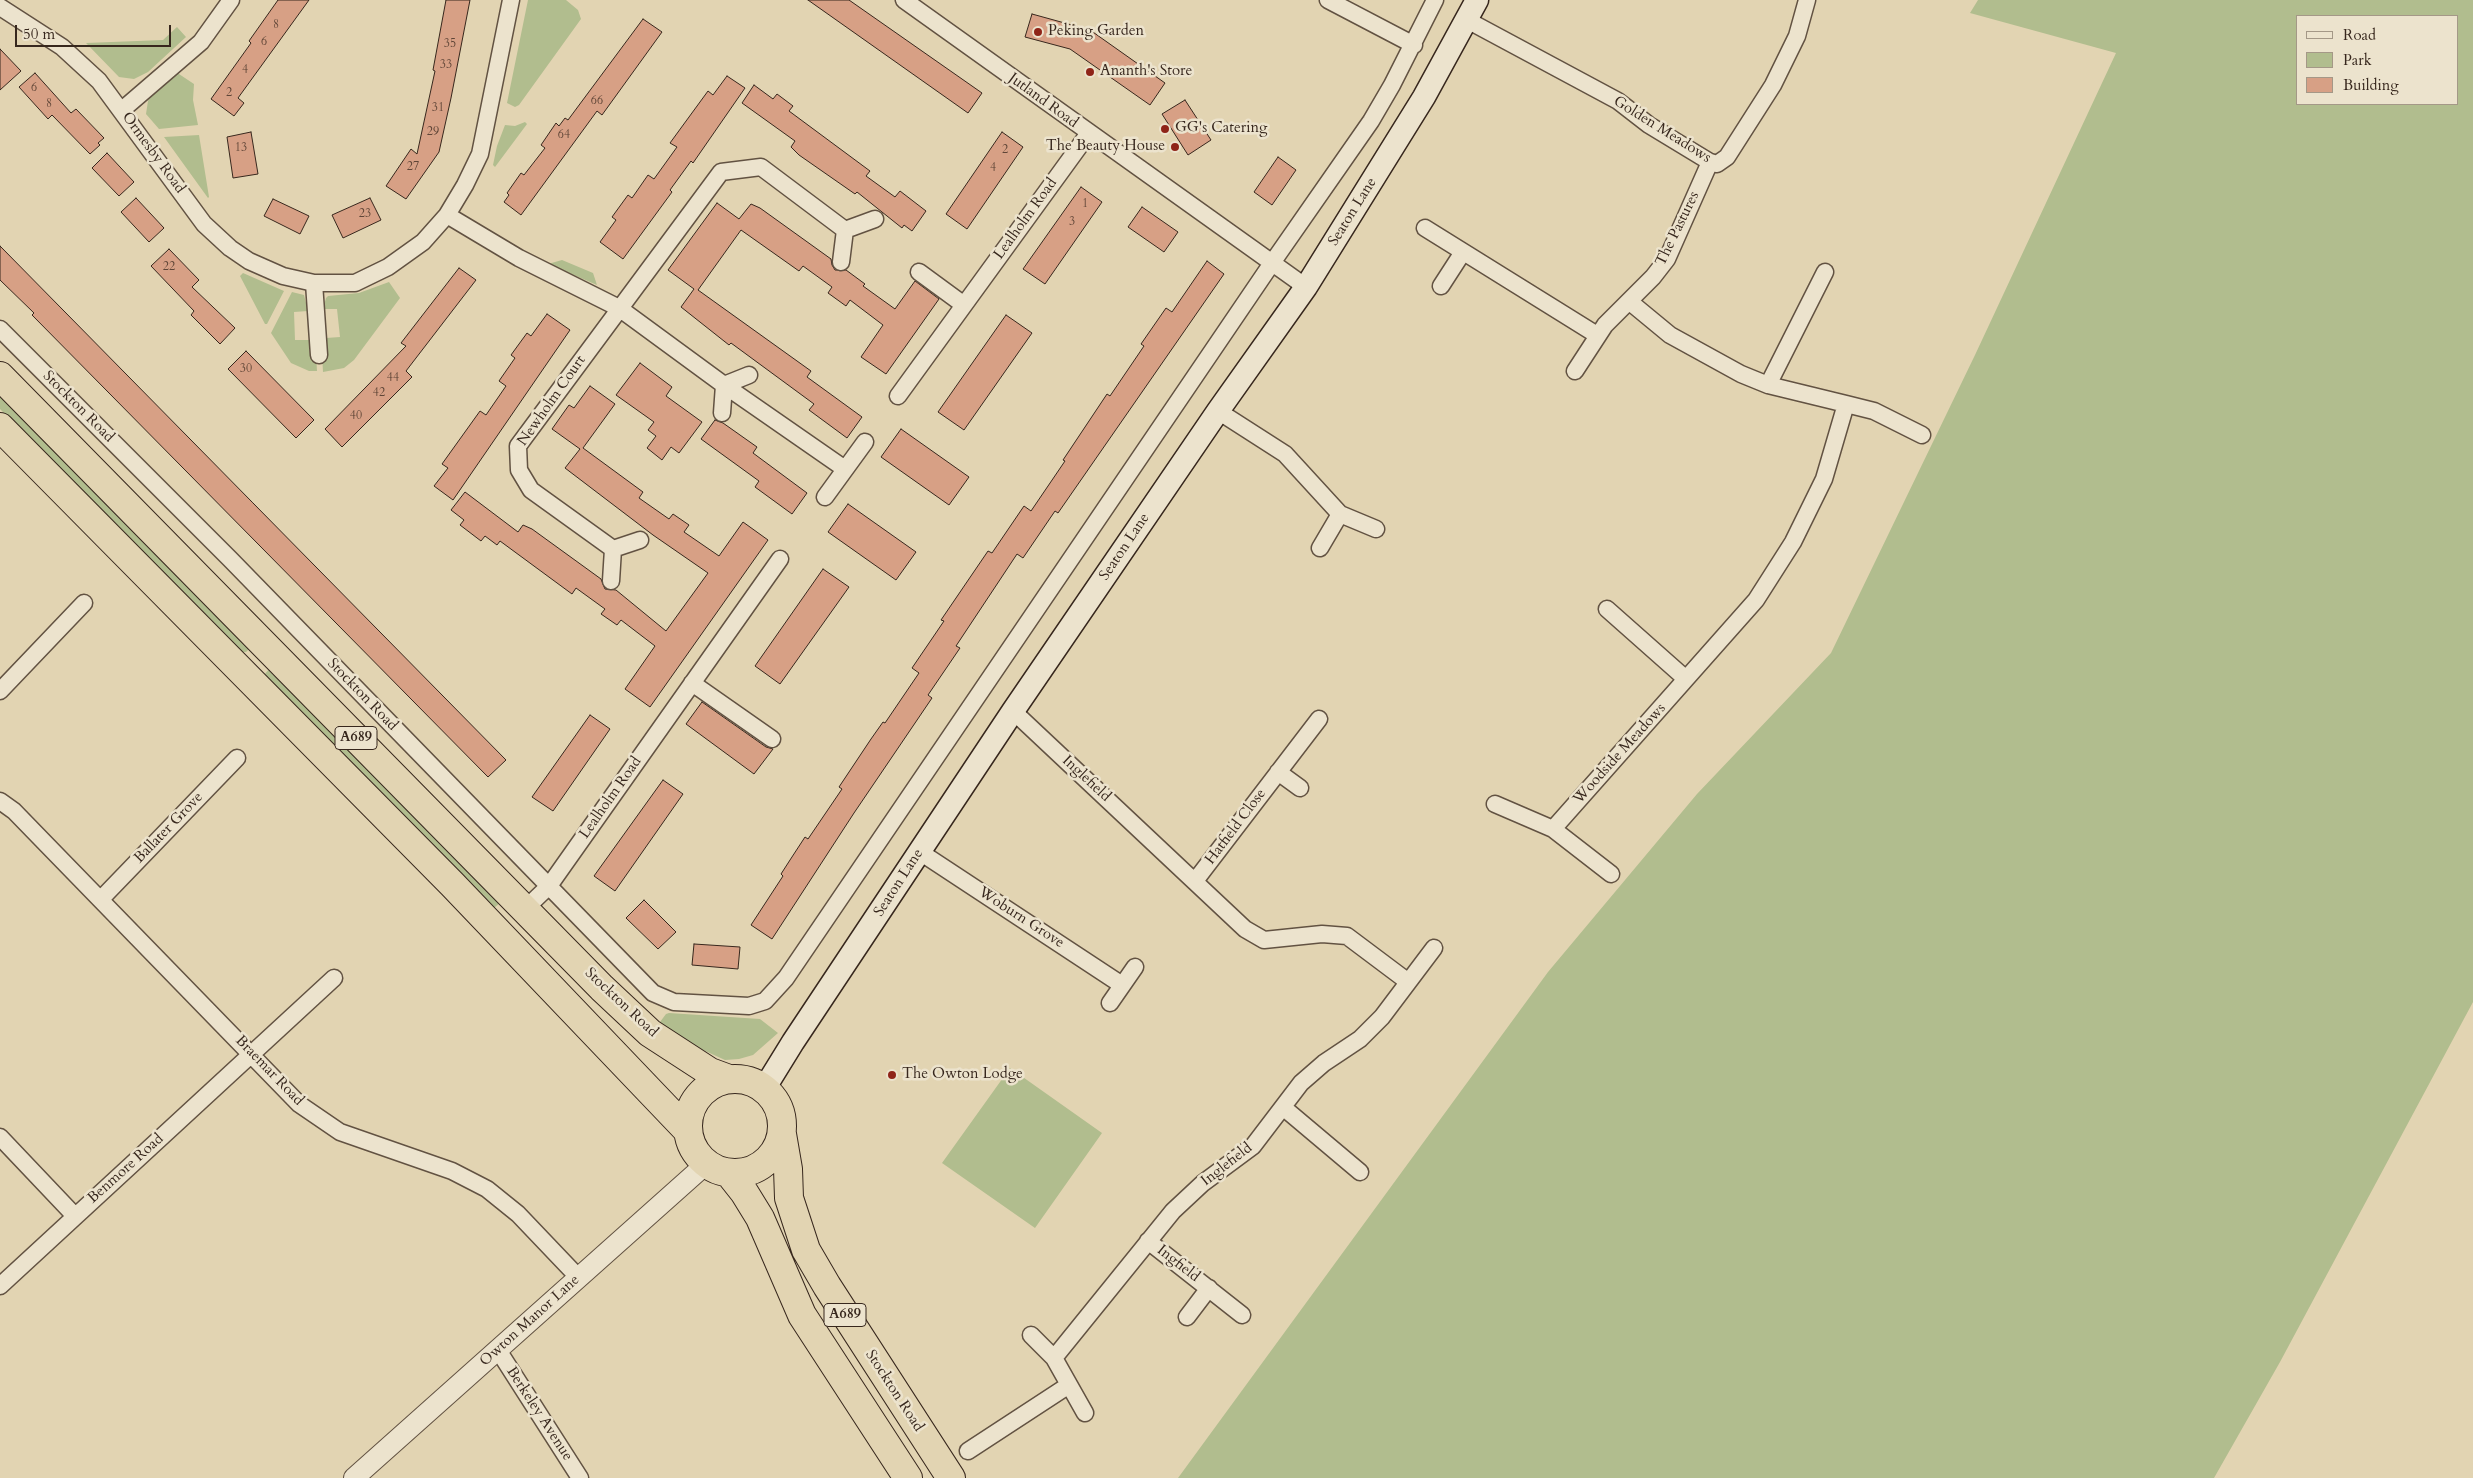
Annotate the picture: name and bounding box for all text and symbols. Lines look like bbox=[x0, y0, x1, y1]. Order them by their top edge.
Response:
scale bar bbox=[18, 15, 174, 47]
legend bbox=[2296, 15, 2458, 105]
house number: 8 bbox=[273, 18, 279, 32]
place label: Peking Garden bbox=[1048, 23, 1144, 41]
text: 50 m bbox=[23, 24, 55, 44]
text: Road bbox=[2343, 25, 2376, 45]
marker: Peking Garden bbox=[1032, 26, 1044, 38]
house number: 6 bbox=[261, 35, 267, 49]
house number: 35 bbox=[444, 37, 456, 51]
text: Park bbox=[2343, 50, 2372, 70]
house number: 33 bbox=[440, 58, 452, 72]
house number: 4 bbox=[242, 63, 248, 77]
place label: Ananth's Store bbox=[1100, 63, 1192, 81]
marker: Ananth's Store bbox=[1084, 66, 1096, 78]
street label: Jutland Road bbox=[1005, 70, 1081, 132]
text: Building bbox=[2343, 75, 2399, 95]
house number: 6 bbox=[31, 81, 37, 95]
house number: 2 bbox=[226, 86, 232, 100]
street label: Golden Meadows bbox=[1610, 93, 1714, 167]
house number: 66 bbox=[591, 94, 603, 108]
house number: 8 bbox=[46, 97, 52, 111]
house number: 31 bbox=[432, 101, 444, 115]
street label: Ormesby Road bbox=[118, 109, 188, 197]
place label: GG's Catering bbox=[1175, 120, 1267, 138]
marker: GG's Catering bbox=[1159, 123, 1171, 135]
house number: 29 bbox=[427, 125, 439, 139]
house number: 64 bbox=[558, 128, 570, 142]
place label: The Beauty House bbox=[1046, 138, 1165, 156]
house number: 13 bbox=[235, 141, 247, 155]
marker: The Beauty House bbox=[1169, 141, 1181, 153]
house number: 2 bbox=[1002, 143, 1008, 157]
house number: 27 bbox=[407, 160, 419, 174]
house number: 4 bbox=[990, 161, 996, 175]
street label: Lealholm Road bbox=[990, 175, 1062, 263]
street label: Seaton Lane bbox=[1325, 175, 1381, 249]
street label: The Pastures bbox=[1652, 189, 1704, 269]
house number: 1 bbox=[1082, 197, 1088, 211]
house number: 23 bbox=[359, 207, 371, 221]
house number: 3 bbox=[1069, 215, 1075, 229]
house number: 22 bbox=[163, 260, 175, 274]
street label: Newholm Court bbox=[514, 352, 590, 450]
house number: 30 bbox=[240, 362, 252, 376]
street label: Stockton Road bbox=[39, 368, 117, 446]
house number: 44 bbox=[387, 371, 399, 385]
house number: 42 bbox=[373, 386, 385, 400]
house number: 40 bbox=[350, 409, 362, 423]
street label: Seaton Lane bbox=[1096, 510, 1154, 584]
street label: Stockton Road bbox=[323, 655, 401, 735]
street label: Woodside Meadows bbox=[1570, 700, 1670, 808]
road number: A689 bbox=[335, 726, 377, 750]
street label: Inglefield bbox=[1058, 752, 1114, 806]
street label: Lealholm Road bbox=[576, 754, 646, 842]
street label: Hatfield Close bbox=[1202, 786, 1270, 868]
street label: Ballater Grove bbox=[131, 789, 207, 867]
street label: Seaton Lane bbox=[870, 846, 928, 920]
street label: Woburn Grove bbox=[975, 884, 1067, 952]
street label: Stockton Road bbox=[581, 965, 661, 1041]
street label: Braemar Road bbox=[231, 1032, 307, 1110]
place label: The Owton Lodge bbox=[902, 1066, 1023, 1084]
marker: The Owton Lodge bbox=[886, 1069, 898, 1081]
street label: Benmore Road bbox=[84, 1130, 168, 1208]
street label: Inglefield bbox=[1198, 1140, 1256, 1190]
street label: Ingfield bbox=[1153, 1242, 1203, 1286]
street label: Owton Manor Lane bbox=[476, 1271, 584, 1371]
road number: A689 bbox=[824, 1304, 866, 1326]
street label: Stockton Road bbox=[861, 1347, 927, 1435]
street label: Berkeley Avenue bbox=[502, 1364, 576, 1464]

